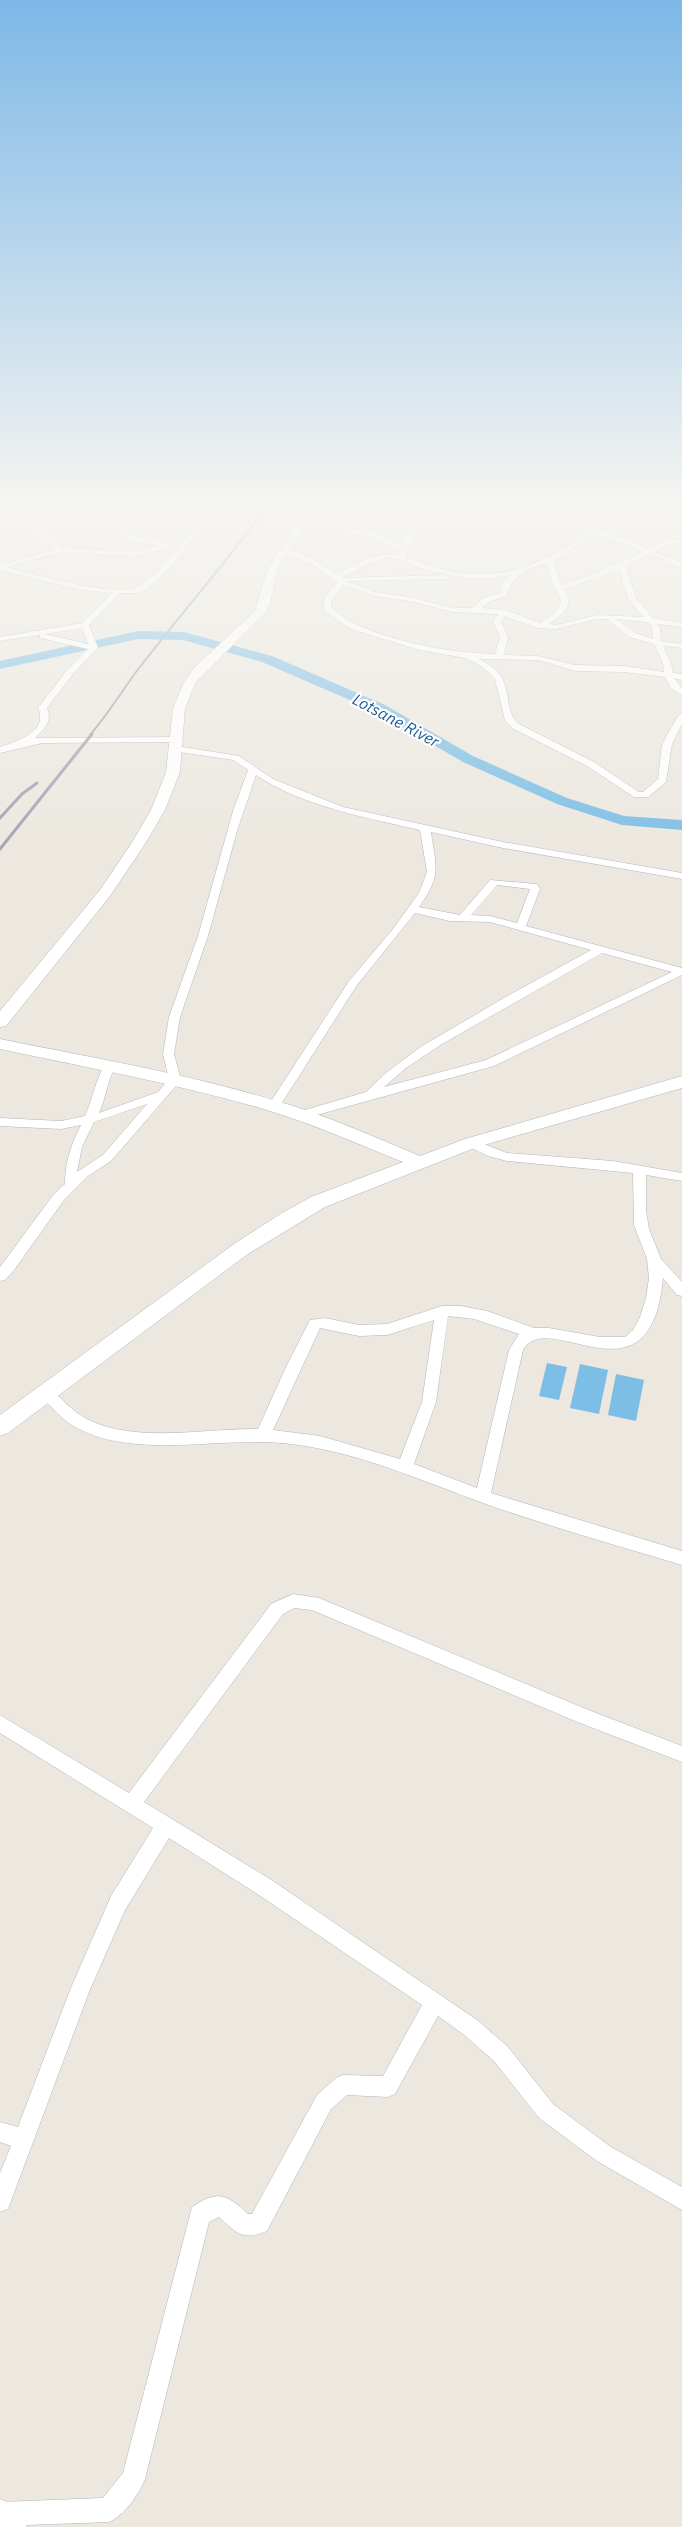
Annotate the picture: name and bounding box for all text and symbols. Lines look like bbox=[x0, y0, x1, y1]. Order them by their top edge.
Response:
water label: Lotsane River bbox=[349, 689, 444, 752]

